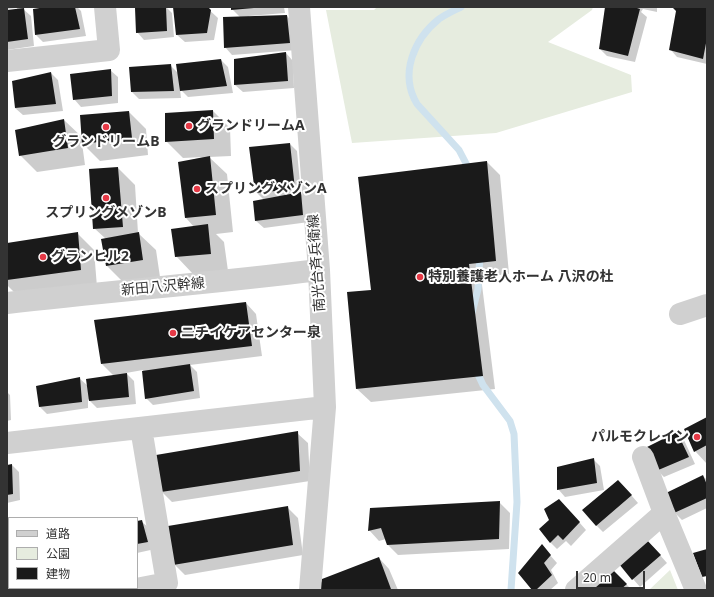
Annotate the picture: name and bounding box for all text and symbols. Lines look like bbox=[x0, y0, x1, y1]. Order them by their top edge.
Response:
place label: グランドリームA bbox=[197, 118, 305, 134]
marker: グランドリームA bbox=[184, 121, 194, 131]
marker: グランドリームB bbox=[101, 122, 111, 132]
place label: グランドリームB bbox=[52, 134, 160, 150]
place label: スプリングメゾンA bbox=[205, 181, 327, 197]
marker: スプリングメゾンA bbox=[192, 184, 202, 194]
marker: スプリングメゾンB bbox=[101, 193, 111, 203]
place label: スプリングメゾンB bbox=[45, 205, 167, 221]
street label: 南光台斉兵衛線 bbox=[305, 214, 329, 312]
place label: グランヒル2 bbox=[51, 249, 129, 265]
marker: グランヒル2 bbox=[38, 252, 48, 262]
place label: 特別養護老人ホーム 八沢の杜 bbox=[428, 269, 614, 285]
marker: 特別養護老人ホーム 八沢の杜 bbox=[415, 272, 425, 282]
street label: 新田八沢幹線 bbox=[120, 275, 206, 299]
place label: ニチイケアセンター泉 bbox=[181, 325, 321, 341]
marker: ニチイケアセンター泉 bbox=[168, 328, 178, 338]
place label: パルモクレイン bbox=[591, 429, 689, 445]
marker: パルモクレイン bbox=[692, 432, 702, 442]
legend bbox=[8, 517, 138, 589]
text: 道路 bbox=[46, 525, 70, 542]
text: 公園 bbox=[46, 545, 70, 562]
scale bar bbox=[578, 563, 647, 589]
text: 建物 bbox=[46, 565, 70, 582]
text: 20 m bbox=[583, 569, 611, 586]

